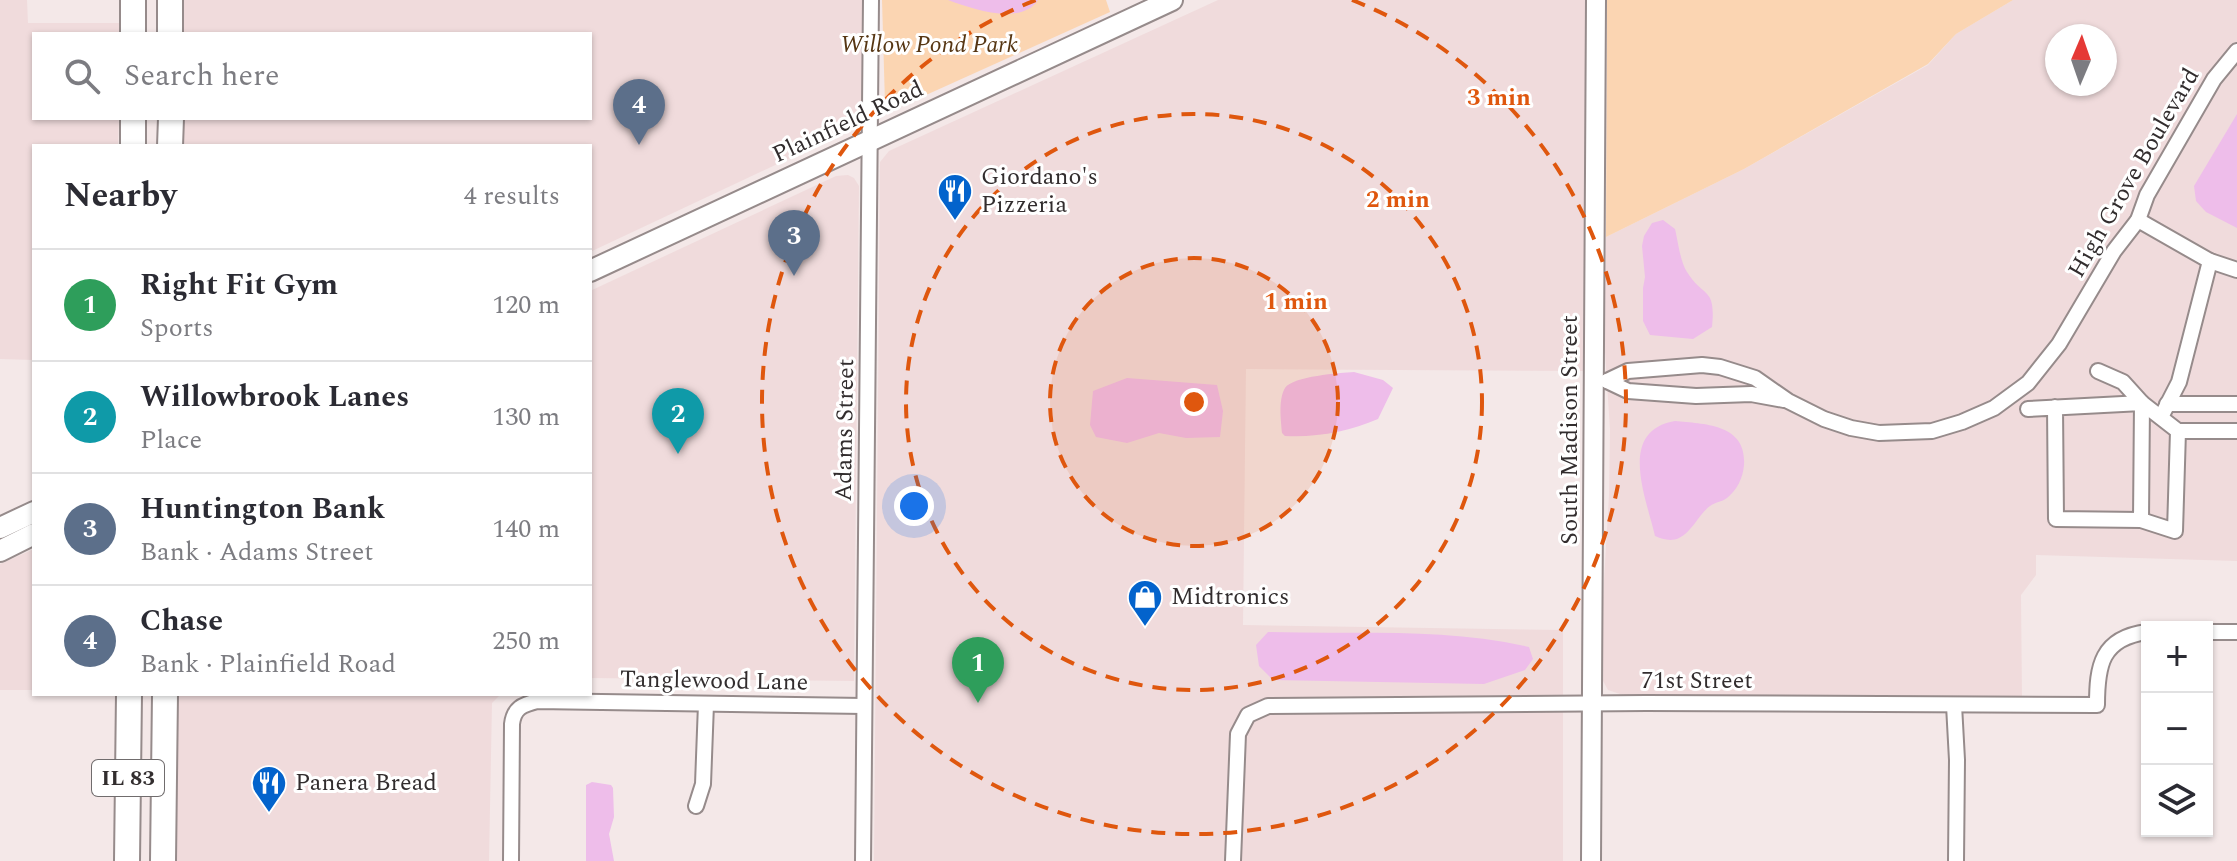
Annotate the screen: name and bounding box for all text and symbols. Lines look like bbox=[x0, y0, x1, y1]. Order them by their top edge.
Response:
north arrow bbox=[2045, 24, 2117, 96]
park label: Willow Pond Park bbox=[840, 27, 1018, 63]
search box bbox=[32, 32, 592, 120]
text: Search here bbox=[124, 53, 280, 99]
icon: search bbox=[60, 54, 104, 98]
street label: High Grove Boulevard bbox=[2059, 61, 2209, 285]
street label: Plainfield Road bbox=[766, 71, 930, 173]
pin: 4 bbox=[613, 79, 665, 145]
text: 3 min bbox=[1467, 80, 1531, 116]
place label: Giordano's Pizzeria bbox=[981, 159, 1098, 223]
text: Nearby bbox=[64, 170, 177, 222]
restaurant icon: Giordano's Pizzeria bbox=[936, 172, 974, 222]
text: 4 results bbox=[464, 176, 560, 216]
text: 2 min bbox=[1366, 182, 1430, 218]
pin: 3 bbox=[768, 210, 820, 276]
text: Right Fit Gym bbox=[140, 262, 338, 308]
text: 1 min bbox=[1264, 284, 1328, 320]
text: 1 bbox=[83, 285, 97, 325]
text: 120 m bbox=[492, 285, 560, 325]
text: Sports bbox=[140, 308, 213, 348]
street label: South Madison Street bbox=[1552, 315, 1588, 545]
street label: Adams Street bbox=[826, 358, 864, 502]
text: Willowbrook Lanes bbox=[140, 374, 409, 420]
pin: 2 bbox=[652, 388, 704, 454]
centre of rings bbox=[1180, 388, 1208, 416]
text: 2 bbox=[83, 397, 97, 437]
text: 130 m bbox=[492, 397, 560, 437]
text: Place bbox=[140, 420, 202, 460]
text: Huntington Bank bbox=[140, 486, 385, 532]
your location bbox=[894, 486, 934, 526]
text: 3 bbox=[83, 509, 97, 549]
text: 140 m bbox=[492, 509, 560, 549]
text: Bank · Adams Street bbox=[140, 532, 374, 572]
shop icon: Midtronics bbox=[1126, 578, 1164, 628]
place label: Midtronics bbox=[1171, 579, 1289, 615]
text: Chase bbox=[140, 598, 223, 644]
text: 4 bbox=[83, 621, 97, 661]
text: 250 m bbox=[492, 621, 560, 661]
map controls bbox=[2141, 621, 2213, 837]
button: + bbox=[2141, 621, 2213, 693]
pin: 1 bbox=[952, 637, 1004, 703]
text: Bank · Plainfield Road bbox=[140, 644, 396, 684]
street label: Tanglewood Lane bbox=[619, 661, 809, 701]
street label: 71st Street bbox=[1641, 663, 1753, 699]
button: − bbox=[2141, 693, 2213, 765]
road number: IL 83 bbox=[92, 760, 164, 796]
restaurant icon: Panera Bread bbox=[250, 764, 288, 814]
place label: Panera Bread bbox=[295, 765, 437, 801]
button: layers bbox=[2141, 765, 2213, 837]

